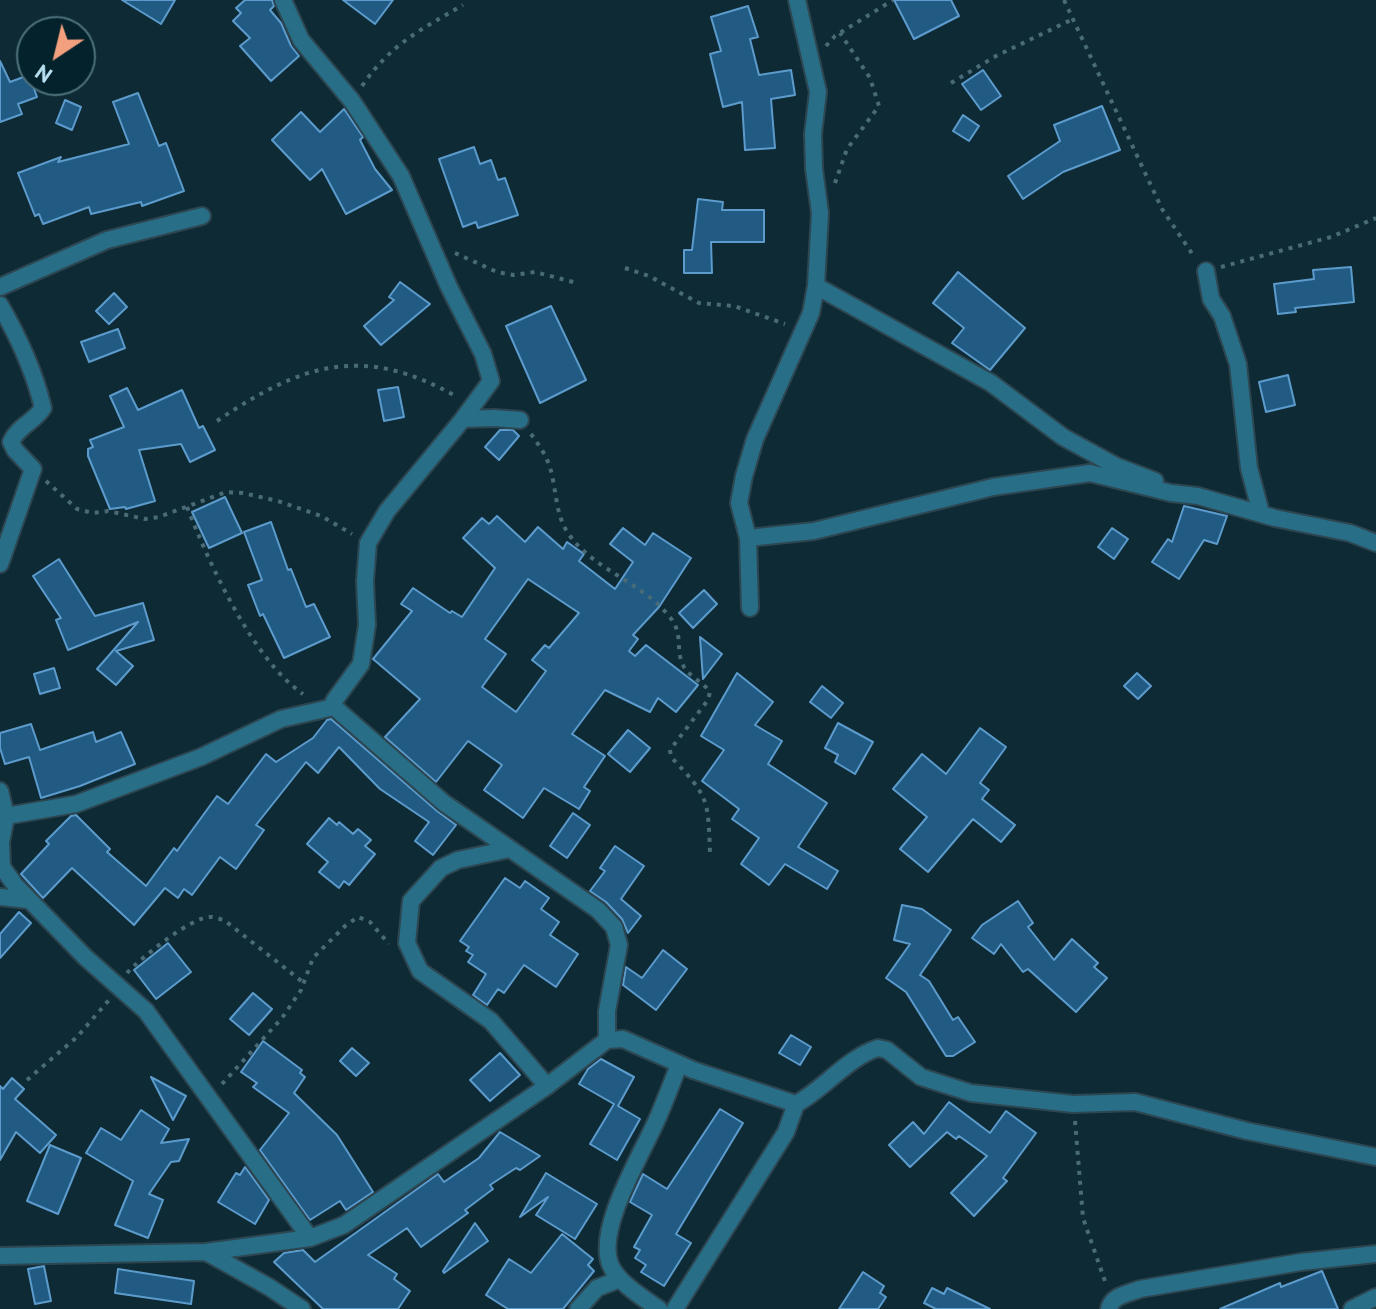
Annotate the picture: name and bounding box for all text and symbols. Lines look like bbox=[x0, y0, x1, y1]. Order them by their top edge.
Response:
north arrow bbox=[16, 16, 96, 96]
text: N bbox=[29, 58, 57, 90]

